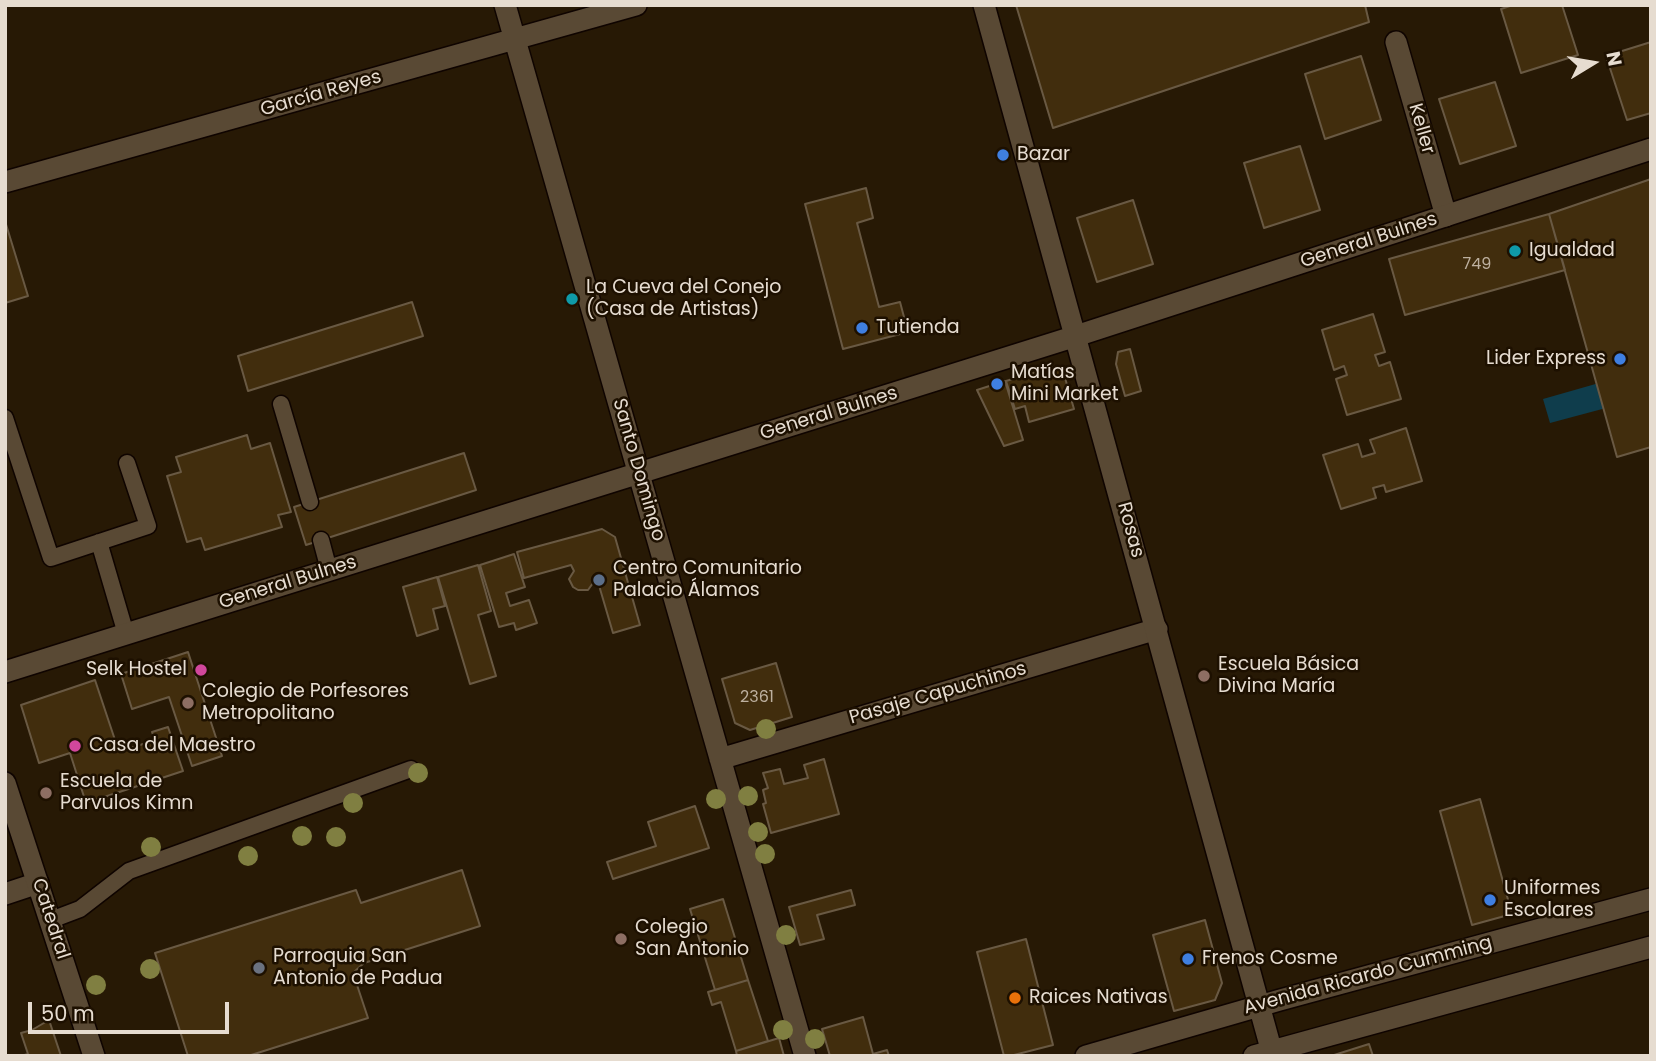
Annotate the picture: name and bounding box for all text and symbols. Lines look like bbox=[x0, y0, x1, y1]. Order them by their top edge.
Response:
north arrow bbox=[1558, 28, 1628, 98]
text: N bbox=[1599, 49, 1629, 68]
street label: García Reyes bbox=[258, 66, 384, 122]
street label: Keller bbox=[1403, 101, 1439, 157]
place label: Bazar bbox=[1017, 144, 1070, 166]
marker: Bazar bbox=[995, 147, 1011, 163]
street label: General Bulnes bbox=[1298, 208, 1440, 274]
place label: Igualdad bbox=[1529, 240, 1615, 262]
marker: Igualdad bbox=[1507, 243, 1523, 259]
house number: 749 bbox=[1463, 255, 1491, 275]
place label: La Cueva del Conejo (Casa de Artistas) bbox=[586, 277, 781, 321]
marker: La Cueva del Conejo (Casa de Artistas) bbox=[564, 291, 580, 307]
place label: Tutienda bbox=[876, 317, 960, 339]
marker: Tutienda bbox=[854, 320, 870, 336]
place label: Lider Express bbox=[1486, 348, 1606, 370]
marker: Lider Express bbox=[1612, 351, 1628, 367]
place label: Matías Mini Market bbox=[1011, 362, 1119, 406]
marker: Matías Mini Market bbox=[989, 376, 1005, 392]
street label: General Bulnes bbox=[758, 382, 900, 446]
street label: Santo Domingo bbox=[607, 396, 669, 544]
street label: Rosas bbox=[1112, 500, 1148, 560]
street label: General Bulnes bbox=[217, 551, 359, 615]
place label: Centro Comunitario Palacio Álamos bbox=[613, 558, 802, 602]
marker: Centro Comunitario Palacio Álamos bbox=[591, 572, 607, 588]
place label: Escuela Básica Divina María bbox=[1218, 654, 1359, 698]
street label: Pasaje Capuchinos bbox=[847, 658, 1029, 730]
place label: Selk Hostel bbox=[86, 659, 187, 681]
marker: Selk Hostel bbox=[193, 662, 209, 678]
marker: Escuela Básica Divina María bbox=[1196, 668, 1212, 684]
place label: Colegio de Porfesores Metropolitano bbox=[202, 681, 409, 725]
house number: 2361 bbox=[740, 688, 774, 708]
marker: Colegio de Porfesores Metropolitano bbox=[180, 695, 196, 711]
place label: Casa del Maestro bbox=[89, 735, 256, 757]
marker: Casa del Maestro bbox=[67, 738, 83, 754]
place label: Escuela de Parvulos Kimn bbox=[60, 771, 193, 815]
marker: Escuela de Parvulos Kimn bbox=[38, 785, 54, 801]
street label: Catedral bbox=[26, 876, 74, 962]
place label: Uniformes Escolares bbox=[1504, 878, 1600, 922]
marker: Uniformes Escolares bbox=[1482, 892, 1498, 908]
place label: Colegio San Antonio bbox=[635, 917, 749, 961]
marker: Colegio San Antonio bbox=[613, 931, 629, 947]
street label: Avenida Ricardo Cumming bbox=[1241, 932, 1495, 1020]
place label: Parroquia San Antonio de Padua bbox=[273, 946, 442, 990]
place label: Frenos Cosme bbox=[1202, 948, 1338, 970]
marker: Frenos Cosme bbox=[1180, 951, 1196, 967]
marker: Parroquia San Antonio de Padua bbox=[251, 960, 267, 976]
place label: Raices Nativas bbox=[1029, 987, 1168, 1009]
scale bar bbox=[32, 988, 233, 1032]
marker: Raices Nativas bbox=[1007, 990, 1023, 1006]
text: 50 m bbox=[41, 999, 95, 1028]

